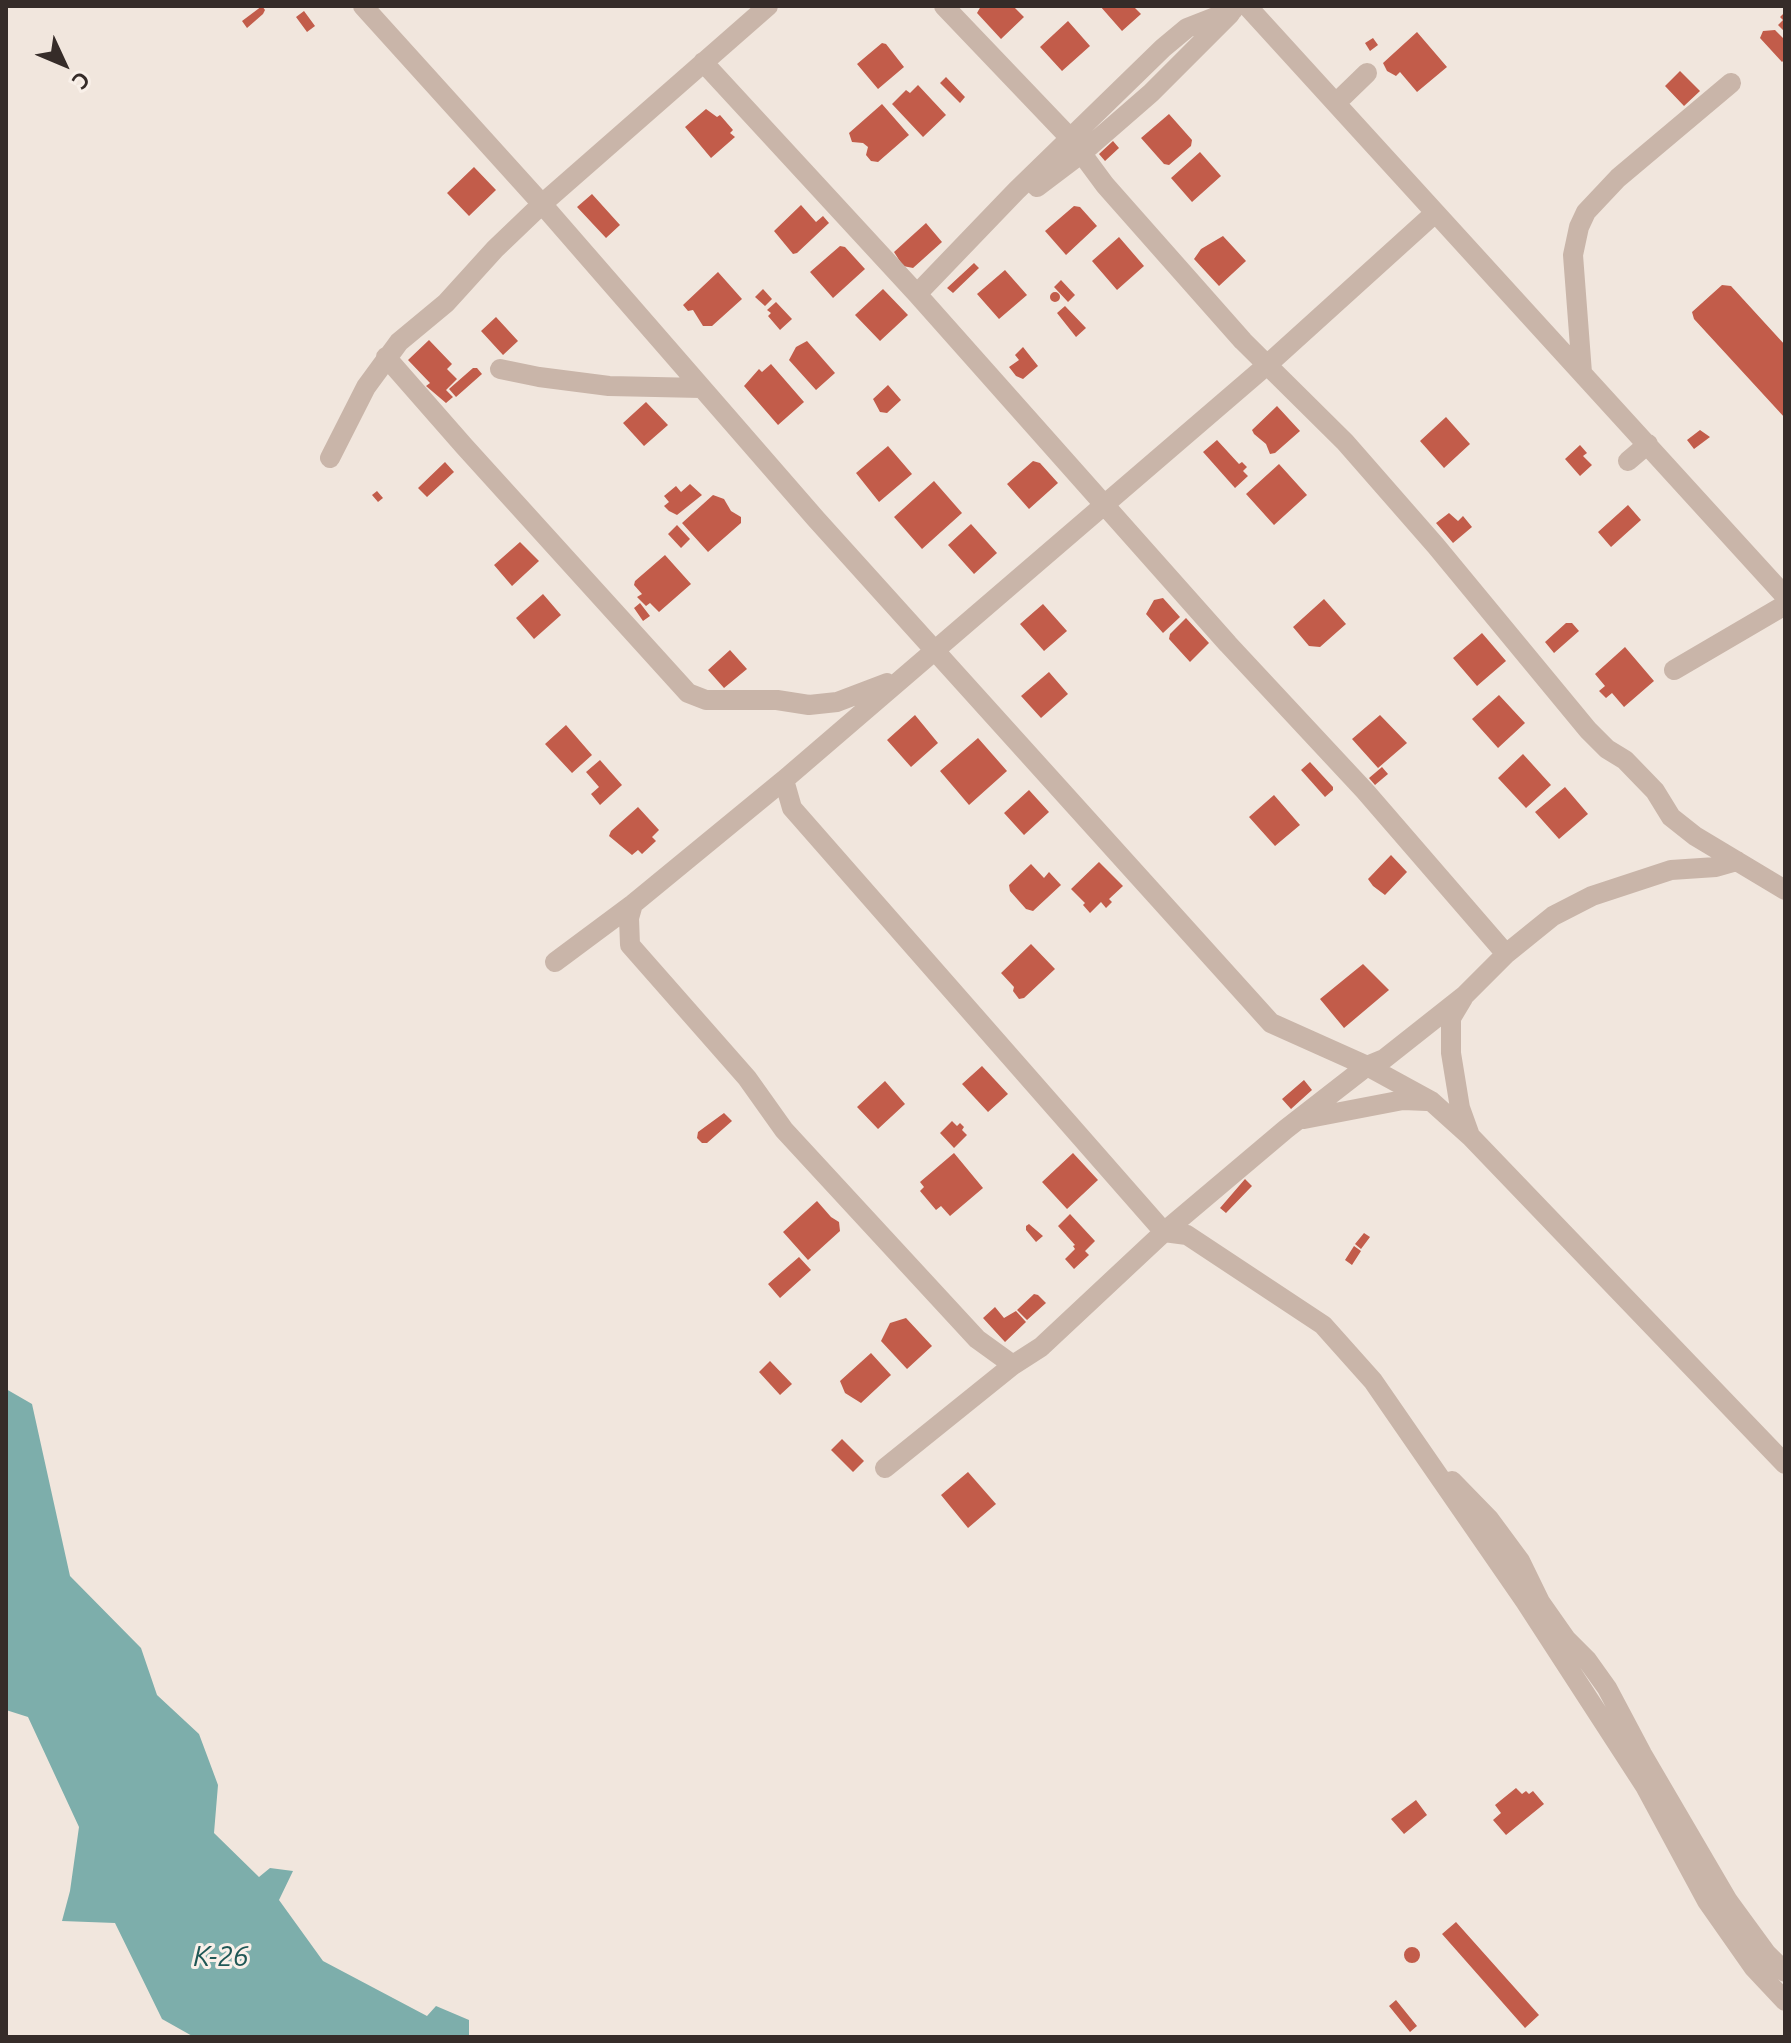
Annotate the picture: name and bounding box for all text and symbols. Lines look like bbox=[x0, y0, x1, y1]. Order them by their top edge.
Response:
north arrow bbox=[24, 24, 104, 104]
text: С bbox=[68, 67, 95, 95]
water label: К-26 bbox=[193, 1940, 249, 1974]

